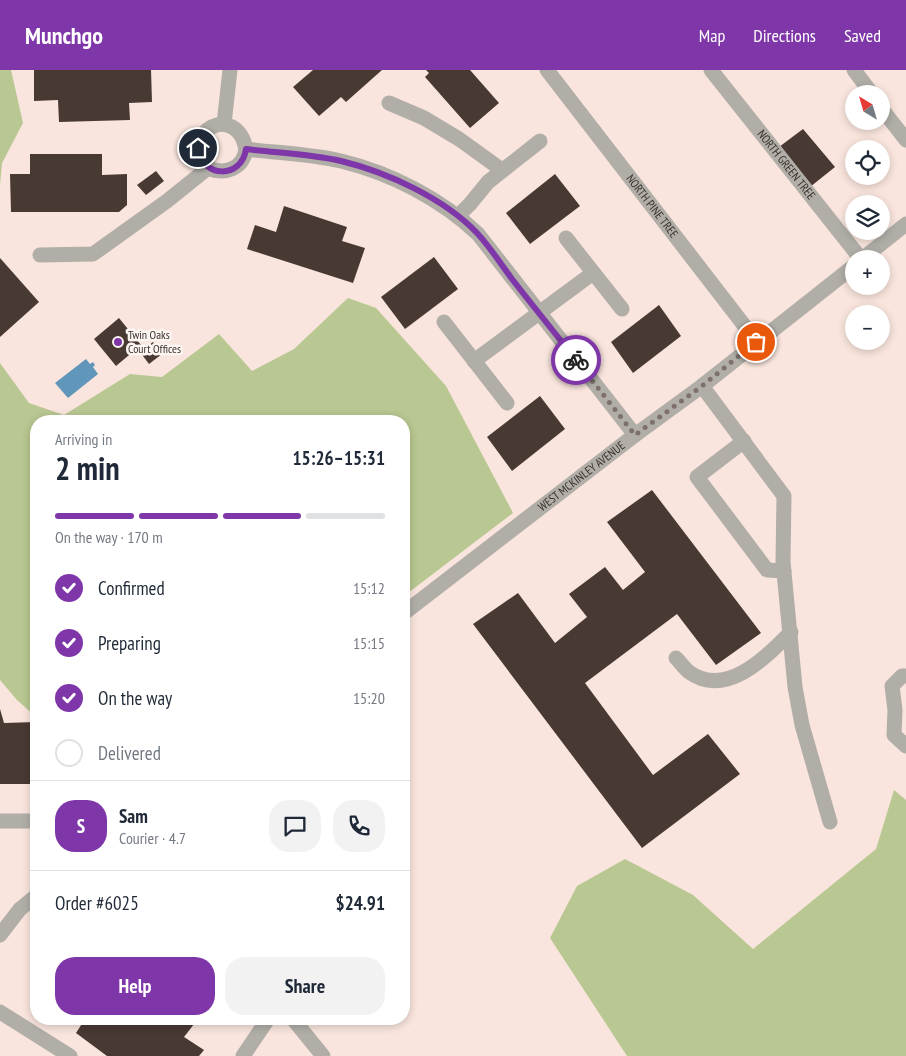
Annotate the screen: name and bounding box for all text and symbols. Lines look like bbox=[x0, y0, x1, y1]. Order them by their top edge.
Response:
text: Munchgo bbox=[25, 20, 103, 51]
text: Map bbox=[699, 24, 725, 47]
text: Directions bbox=[753, 24, 816, 47]
text: Saved bbox=[844, 24, 881, 47]
north arrow bbox=[845, 85, 890, 130]
map controls bbox=[845, 85, 890, 350]
pin bbox=[177, 127, 219, 169]
street label: NORTH GREEN TREE bbox=[754, 127, 819, 202]
icon: home bbox=[184, 134, 212, 162]
button: locate bbox=[845, 140, 890, 185]
street label: NORTH PINE TREE bbox=[623, 171, 682, 241]
button: layers bbox=[845, 195, 890, 240]
button: + bbox=[845, 250, 890, 295]
button: − bbox=[845, 305, 890, 350]
pin bbox=[735, 321, 777, 363]
place label: Twin Oaks Court Offices bbox=[128, 327, 181, 356]
icon: bag bbox=[742, 328, 770, 356]
courier bbox=[551, 335, 601, 385]
marker: Twin Oaks Court Offices bbox=[112, 336, 124, 348]
icon: bike bbox=[562, 346, 590, 374]
text: Arriving in bbox=[55, 429, 112, 449]
street label: WEST MCKINLEY AVENUE bbox=[535, 438, 628, 514]
text: 15:26–15:31 bbox=[292, 446, 385, 470]
text: 2 min bbox=[55, 447, 120, 489]
text: On the way · 170 m bbox=[55, 527, 163, 547]
icon: check bbox=[55, 574, 83, 602]
text: Confirmed bbox=[98, 576, 165, 600]
text: 15:12 bbox=[353, 578, 385, 598]
icon: check bbox=[55, 629, 83, 657]
text: Preparing bbox=[98, 631, 161, 655]
text: 15:15 bbox=[353, 633, 385, 653]
icon: check bbox=[55, 684, 83, 712]
text: On the way bbox=[98, 686, 172, 710]
text: 15:20 bbox=[353, 688, 385, 708]
text: Delivered bbox=[98, 741, 161, 765]
button: chat bbox=[269, 800, 321, 852]
button: phone bbox=[333, 800, 385, 852]
text: Sam bbox=[119, 804, 148, 828]
text: S bbox=[77, 814, 85, 838]
text: Courier · 4.7 bbox=[119, 828, 186, 848]
text: Order #6025 bbox=[55, 891, 139, 915]
text: $24.91 bbox=[336, 891, 385, 915]
button: Help bbox=[55, 957, 215, 1015]
button: Share bbox=[225, 957, 385, 1015]

